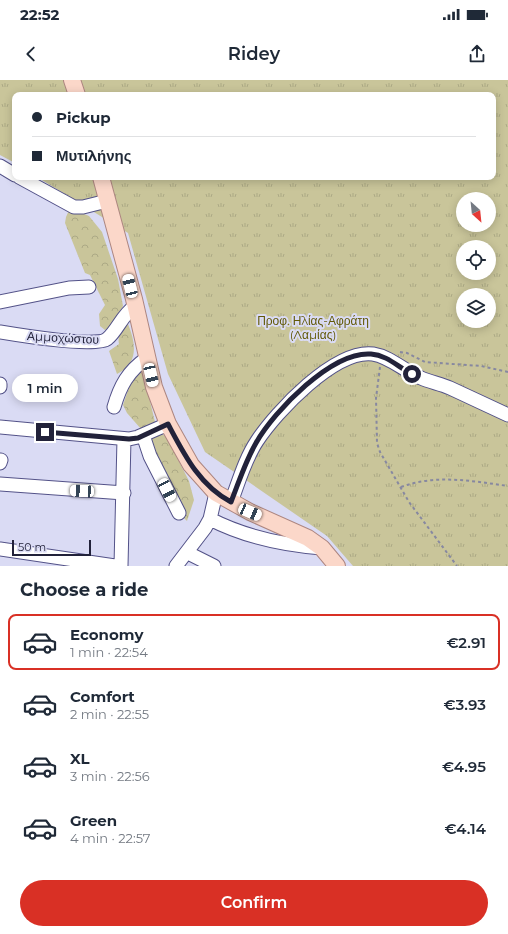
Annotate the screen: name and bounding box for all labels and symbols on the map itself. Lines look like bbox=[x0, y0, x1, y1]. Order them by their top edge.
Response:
north arrow bbox=[456, 192, 496, 232]
car bbox=[121, 273, 139, 299]
park label: Προφ. Ηλίας-Αφράτη (Λαμίας) bbox=[257, 313, 369, 342]
street label: Αμμοχώστου bbox=[27, 328, 99, 347]
car bbox=[142, 362, 160, 388]
route start bbox=[403, 365, 421, 383]
callout: 1 min bbox=[12, 374, 78, 402]
route end bbox=[36, 423, 54, 441]
car bbox=[156, 477, 178, 503]
car bbox=[70, 484, 94, 498]
car bbox=[237, 502, 263, 522]
scale bar bbox=[12, 538, 91, 557]

